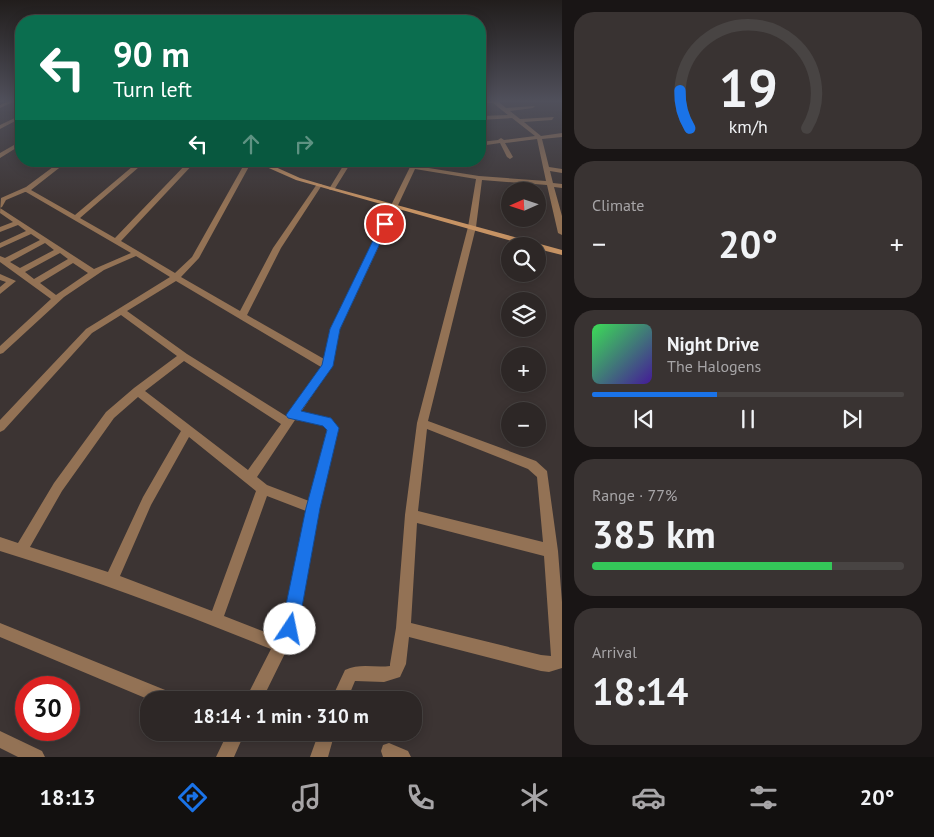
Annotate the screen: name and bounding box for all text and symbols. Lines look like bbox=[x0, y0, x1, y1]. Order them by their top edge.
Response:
text: 90 m bbox=[113, 31, 190, 77]
icon: left bbox=[30, 35, 95, 100]
text: 19 bbox=[719, 54, 777, 121]
text: Turn left bbox=[113, 75, 192, 103]
text: km/h bbox=[728, 115, 768, 138]
icon: left bbox=[184, 130, 212, 158]
icon: ahead bbox=[237, 130, 265, 158]
icon: right bbox=[290, 130, 318, 158]
north arrow bbox=[501, 182, 546, 228]
map controls bbox=[501, 182, 546, 447]
text: Climate bbox=[592, 195, 644, 215]
pin bbox=[364, 203, 406, 245]
icon: arrive bbox=[371, 210, 399, 238]
text: 20° bbox=[718, 219, 778, 268]
text: − bbox=[592, 225, 606, 262]
text: + bbox=[890, 225, 904, 262]
button: search bbox=[501, 237, 546, 282]
button: layers bbox=[501, 292, 546, 337]
text: Night Drive bbox=[667, 332, 759, 356]
button: + bbox=[501, 347, 546, 392]
text: The Halogens bbox=[667, 356, 761, 376]
button: − bbox=[501, 402, 546, 447]
icon: previous bbox=[630, 405, 658, 433]
icon: pause bbox=[734, 405, 762, 433]
icon: next bbox=[838, 405, 866, 433]
text: Range · 77% bbox=[592, 485, 677, 505]
text: 385 km bbox=[592, 509, 716, 558]
position arrow bbox=[263, 602, 315, 654]
text: Arrival bbox=[592, 642, 637, 662]
text: 18:14 bbox=[592, 666, 688, 715]
speed limit sign: 30 bbox=[15, 676, 80, 741]
text: 18:14 · 1 min · 310 m bbox=[193, 704, 369, 728]
icon: directions bbox=[175, 780, 210, 815]
icon: music bbox=[289, 780, 324, 815]
icon: phone bbox=[403, 780, 438, 815]
icon: climate bbox=[517, 780, 552, 815]
icon: car bbox=[631, 780, 666, 815]
icon: filters bbox=[746, 780, 781, 815]
text: 18:13 bbox=[40, 783, 95, 811]
text: 20° bbox=[860, 783, 894, 811]

